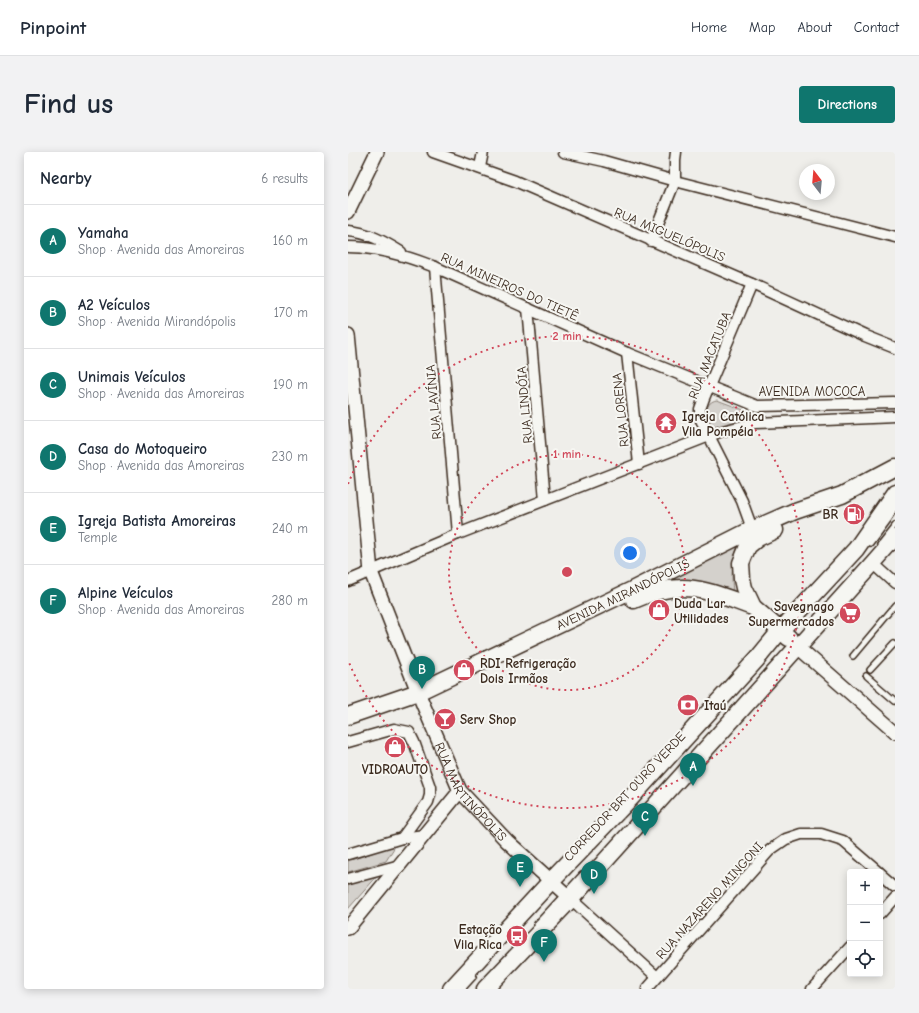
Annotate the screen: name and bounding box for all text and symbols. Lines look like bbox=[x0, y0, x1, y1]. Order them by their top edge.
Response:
text: Pinpoint bbox=[20, 17, 86, 39]
text: Home bbox=[691, 19, 727, 36]
text: Map bbox=[749, 19, 775, 36]
text: About bbox=[797, 19, 832, 36]
text: Contact bbox=[854, 19, 899, 36]
button: Directions bbox=[799, 86, 895, 123]
text: Find us bbox=[24, 88, 113, 120]
north arrow bbox=[799, 164, 835, 200]
text: Nearby bbox=[40, 169, 91, 188]
text: 6 results bbox=[261, 171, 308, 186]
street label: RUA MIGUELÓPOLIS bbox=[612, 203, 728, 265]
text: Yamaha bbox=[78, 224, 129, 242]
text: A bbox=[49, 233, 57, 248]
text: 160 m bbox=[273, 233, 308, 248]
text: Shop · Avenida das Amoreiras bbox=[78, 242, 244, 257]
street label: RUA MINEIROS DO TIETÊ bbox=[439, 248, 581, 324]
text: A2 Veículos bbox=[78, 296, 150, 314]
text: B bbox=[49, 305, 57, 320]
text: 170 m bbox=[274, 305, 308, 320]
street label: RUA MACATUBA bbox=[685, 309, 734, 401]
text: Shop · Avenida Mirandópolis bbox=[78, 314, 236, 329]
text: 2 min bbox=[552, 329, 582, 343]
street label: RUA LAVÍNIA bbox=[422, 363, 444, 440]
street label: RUA LINDÓIA bbox=[513, 365, 535, 444]
text: Unimais Veículos bbox=[78, 368, 185, 386]
street label: RUA LORENA bbox=[609, 372, 632, 448]
text: C bbox=[49, 377, 57, 392]
text: 190 m bbox=[273, 377, 308, 392]
street label: AVENIDA MOCOCA bbox=[759, 384, 866, 399]
text: Shop · Avenida das Amoreiras bbox=[78, 386, 244, 401]
place label: Igreja Católica Vila Pompéia bbox=[682, 409, 764, 439]
temple icon: Igreja Católica Vila Pompéia bbox=[653, 410, 679, 436]
text: Casa do Motoqueiro bbox=[78, 440, 207, 458]
text: 1 min bbox=[553, 447, 581, 461]
text: D bbox=[49, 449, 57, 464]
text: 230 m bbox=[272, 449, 308, 464]
text: Shop · Avenida das Amoreiras bbox=[78, 458, 244, 473]
fuel station icon: BR bbox=[841, 501, 867, 527]
place label: BR bbox=[822, 507, 838, 522]
text: Igreja Batista Amoreiras bbox=[78, 512, 236, 530]
text: E bbox=[49, 521, 57, 536]
text: 240 m bbox=[272, 521, 308, 536]
text: Temple bbox=[78, 530, 117, 545]
your location bbox=[620, 543, 640, 563]
street label: AVENIDA MIRANDÓPOLIS bbox=[554, 555, 692, 633]
centre of rings bbox=[560, 565, 574, 579]
text: Alpine Veículos bbox=[78, 584, 173, 602]
text: F bbox=[49, 593, 57, 608]
text: 280 m bbox=[271, 593, 308, 608]
place label: Duda Lar Utilidades bbox=[674, 596, 729, 626]
shop icon: Duda Lar Utilidades bbox=[646, 597, 672, 623]
place label: Savegnago Supermercados bbox=[748, 599, 834, 629]
supermarket icon: Savegnago Supermercados bbox=[837, 600, 863, 626]
text: Shop · Avenida das Amoreiras bbox=[78, 602, 244, 617]
pin: B bbox=[409, 656, 435, 689]
place label: RDI Refrigeração Dois Irmãos bbox=[480, 656, 576, 686]
shop icon: RDI Refrigeração Dois Irmãos bbox=[451, 657, 477, 683]
bank icon: Itaú bbox=[675, 692, 701, 718]
place label: Itaú bbox=[704, 698, 727, 713]
bar icon: Serv Shop bbox=[432, 706, 458, 732]
place label: Serv Shop bbox=[460, 712, 517, 727]
street label: CORREDOR BRT OURO VERDE bbox=[560, 728, 688, 864]
shop icon: VIDROAUTO bbox=[382, 734, 408, 760]
street label: RUA MARTINÓPOLIS bbox=[432, 740, 510, 844]
pin: A bbox=[680, 753, 706, 786]
place label: VIDROAUTO bbox=[362, 762, 428, 777]
pin: C bbox=[632, 803, 658, 836]
street label: RUA NAZARENO MINGONI bbox=[653, 839, 766, 962]
pin: E bbox=[507, 854, 533, 887]
pin: D bbox=[581, 861, 607, 894]
map controls bbox=[847, 869, 883, 977]
button: + bbox=[847, 869, 883, 905]
button: − bbox=[847, 905, 883, 941]
place label: Estação Vila Rica bbox=[454, 922, 502, 952]
bus stop icon: Estação Vila Rica bbox=[504, 923, 530, 949]
pin: F bbox=[531, 929, 557, 962]
button: locate bbox=[847, 941, 883, 977]

